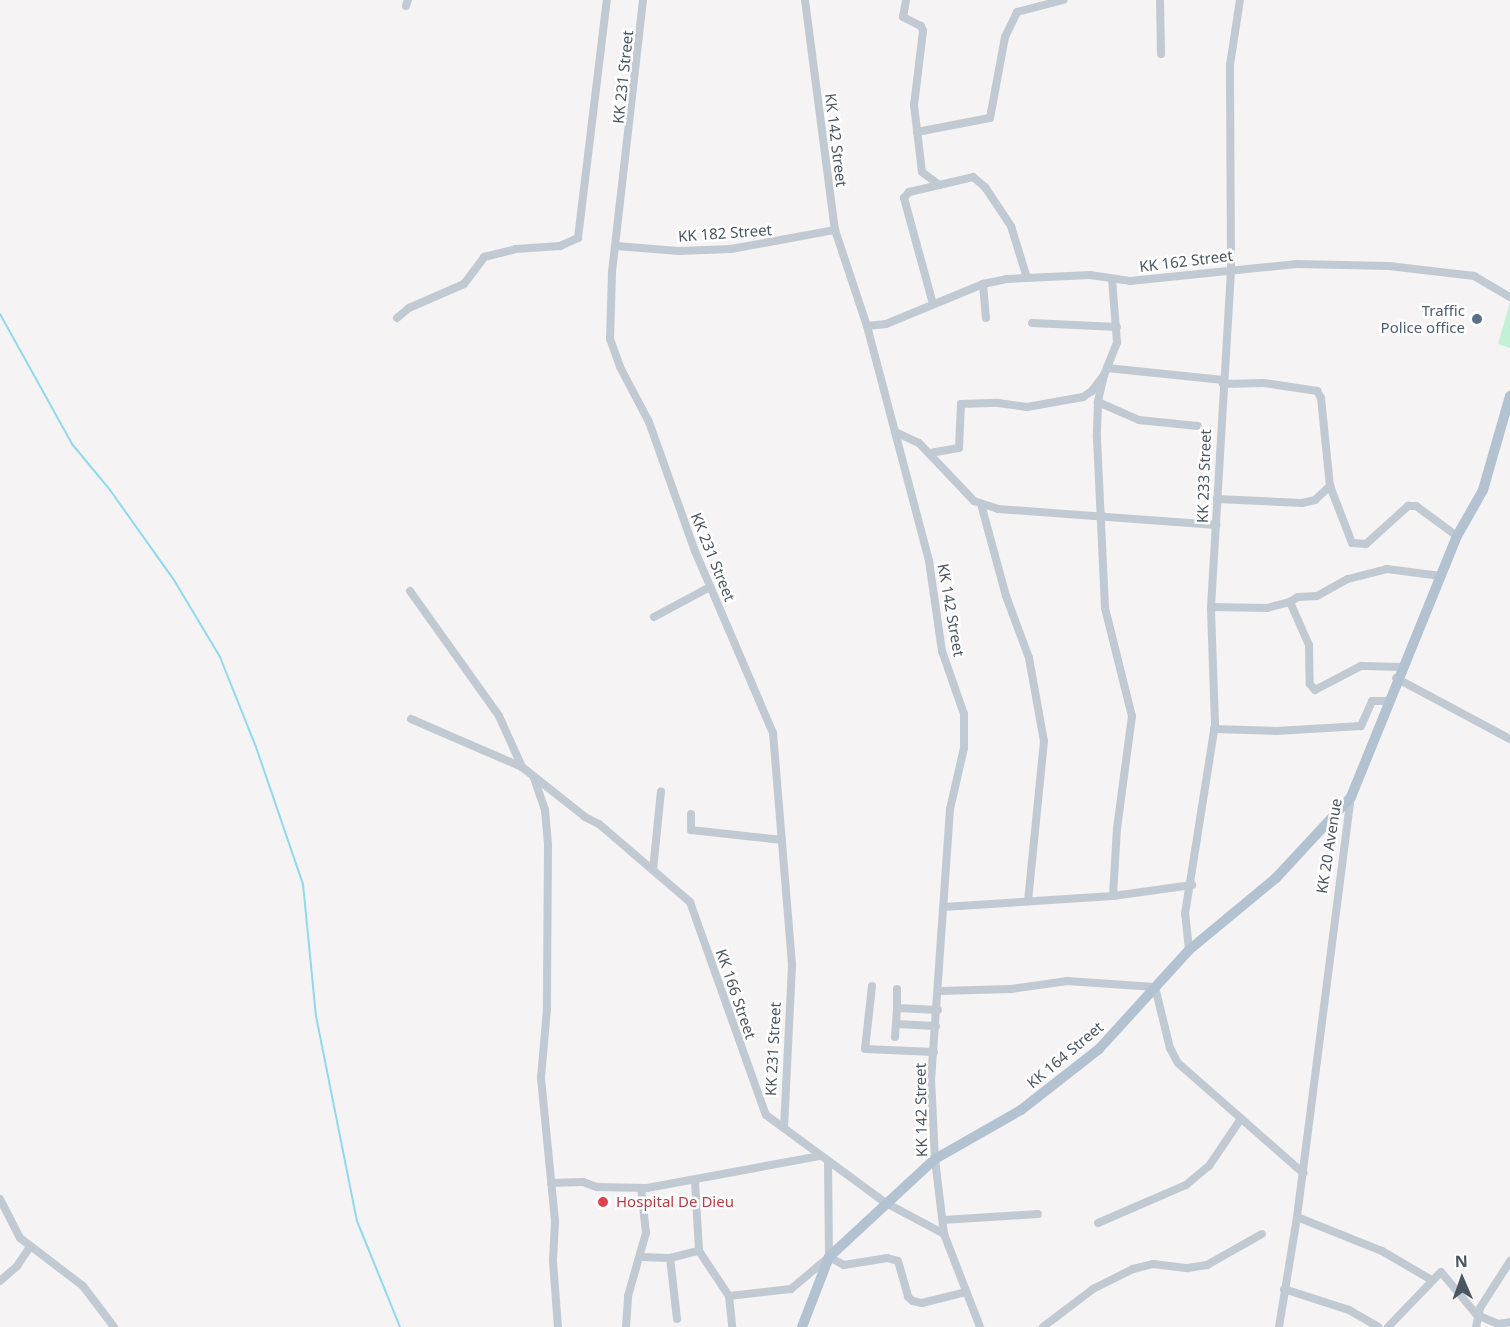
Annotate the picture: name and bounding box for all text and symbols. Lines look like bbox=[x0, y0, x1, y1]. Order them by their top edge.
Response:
street label: KK 231 Street bbox=[609, 29, 637, 125]
street label: KK 142 Street bbox=[821, 92, 851, 188]
street label: KK 182 Street bbox=[677, 221, 773, 245]
street label: KK 162 Street bbox=[1138, 246, 1234, 276]
place label: Traffic Police office bbox=[1381, 301, 1465, 336]
marker: Traffic Police office bbox=[1470, 312, 1484, 326]
street label: KK 233 Street bbox=[1193, 429, 1215, 523]
street label: KK 231 Street bbox=[687, 510, 739, 604]
street label: KK 142 Street bbox=[934, 562, 968, 658]
street label: KK 20 Avenue bbox=[1313, 797, 1345, 895]
street label: KK 166 Street bbox=[712, 947, 760, 1041]
street label: KK 231 Street bbox=[762, 1002, 784, 1096]
street label: KK 164 Street bbox=[1023, 1018, 1107, 1092]
street label: KK 142 Street bbox=[911, 1063, 931, 1157]
marker: Hospital De Dieu bbox=[594, 1193, 612, 1211]
place label: Hospital De Dieu bbox=[616, 1193, 734, 1211]
north arrow bbox=[1432, 1249, 1492, 1309]
text: N bbox=[1454, 1250, 1468, 1272]

